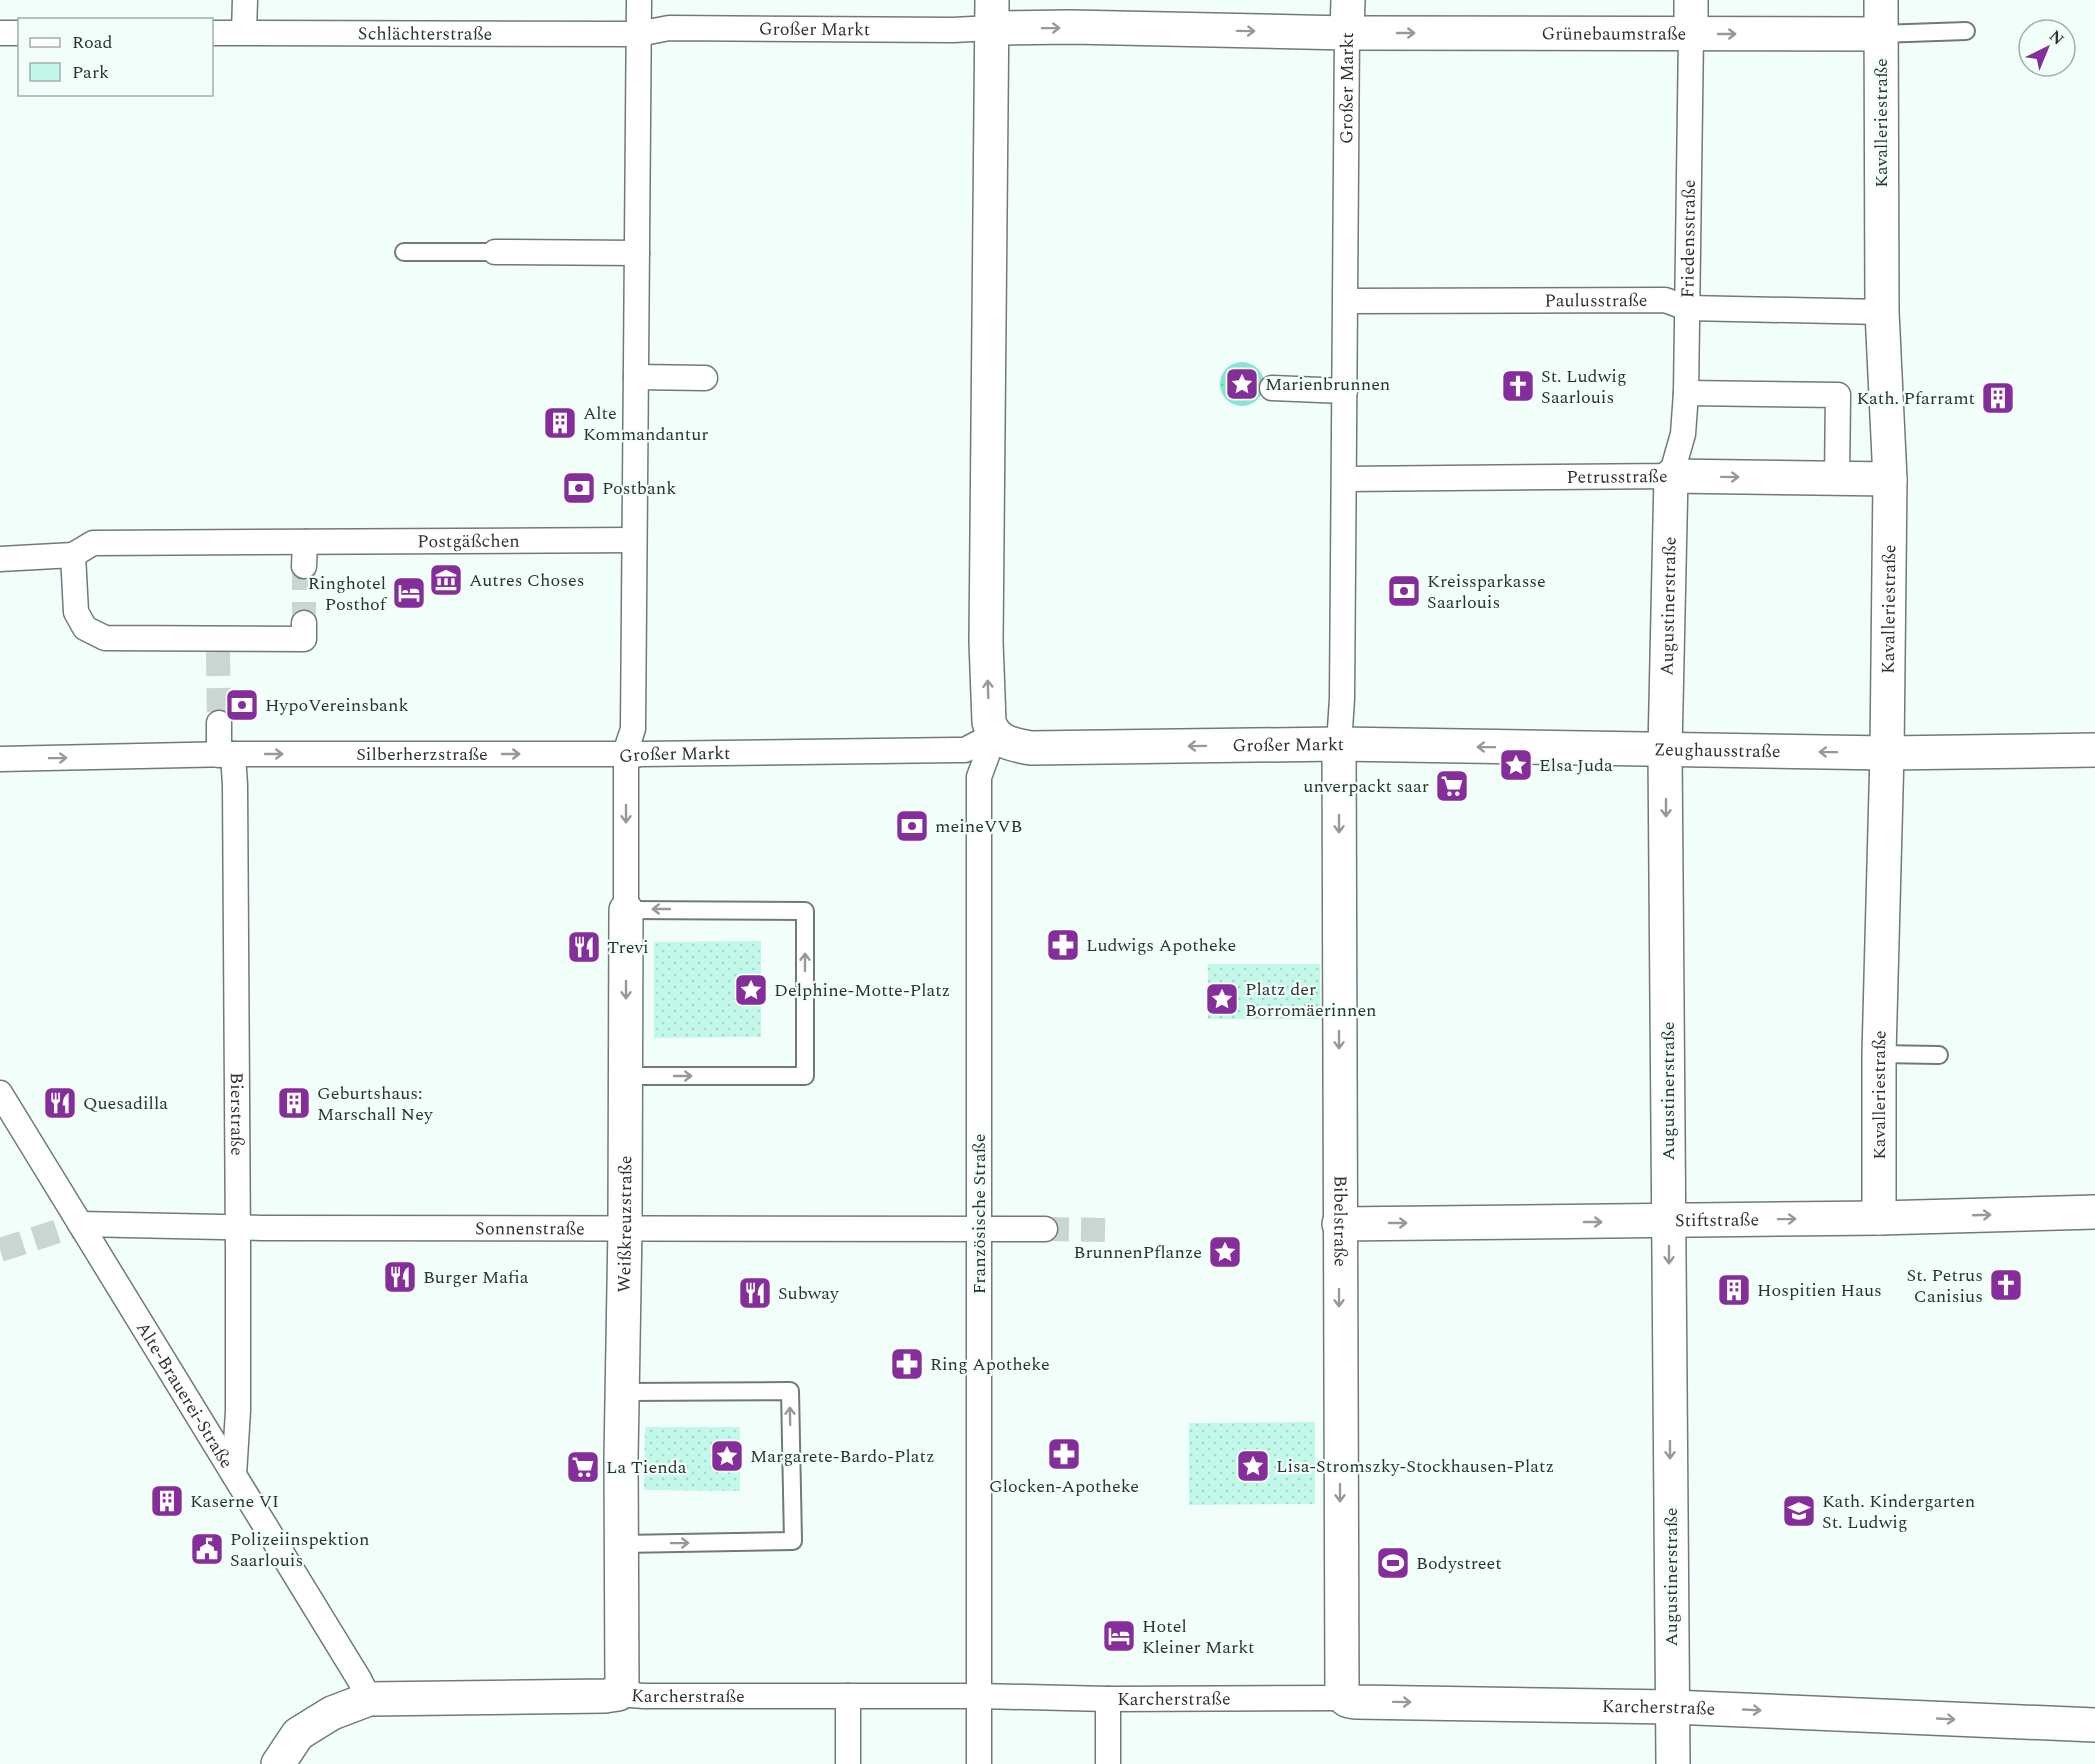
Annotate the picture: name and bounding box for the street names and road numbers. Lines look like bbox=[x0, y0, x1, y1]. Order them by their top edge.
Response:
street label: Großer Markt bbox=[759, 15, 870, 43]
street label: Schlächterstraße bbox=[358, 20, 492, 47]
street label: Grünebaumstraße bbox=[1542, 20, 1686, 47]
street label: Großer Markt bbox=[1333, 32, 1361, 144]
street label: Kavalleriestraße bbox=[1868, 58, 1895, 188]
street label: Friedensstraße bbox=[1674, 179, 1702, 298]
street label: Paulusstraße bbox=[1544, 287, 1648, 314]
street label: Petrusstraße bbox=[1566, 463, 1668, 490]
street label: Postgäßchen bbox=[417, 527, 520, 555]
street label: Augustinerstraße bbox=[1653, 536, 1683, 676]
street label: Kavalleriestraße bbox=[1874, 544, 1903, 674]
street label: Großer Markt bbox=[1232, 730, 1344, 759]
street label: Zeughausstraße bbox=[1654, 736, 1781, 765]
street label: Großer Markt bbox=[617, 739, 730, 770]
street label: Silberherzstraße bbox=[356, 741, 488, 768]
street label: Augustinerstraße bbox=[1655, 1022, 1682, 1160]
street label: Kavalleriestraße bbox=[1866, 1030, 1893, 1160]
street label: Bierstraße bbox=[223, 1072, 251, 1156]
street label: Französische Straße bbox=[966, 1134, 993, 1294]
street label: Weißkreuzstraße bbox=[610, 1156, 639, 1293]
street label: Bibelstraße bbox=[1327, 1175, 1354, 1267]
street label: Stiftstraße bbox=[1675, 1206, 1759, 1234]
street label: Sonnenstraße bbox=[475, 1215, 585, 1242]
street label: Alte-Brauerei-Straße bbox=[130, 1316, 240, 1473]
street label: Augustinerstraße bbox=[1658, 1508, 1685, 1646]
street label: Karcherstraße bbox=[630, 1682, 745, 1710]
street label: Karcherstraße bbox=[1117, 1685, 1231, 1712]
street label: Karcherstraße bbox=[1602, 1692, 1716, 1722]

